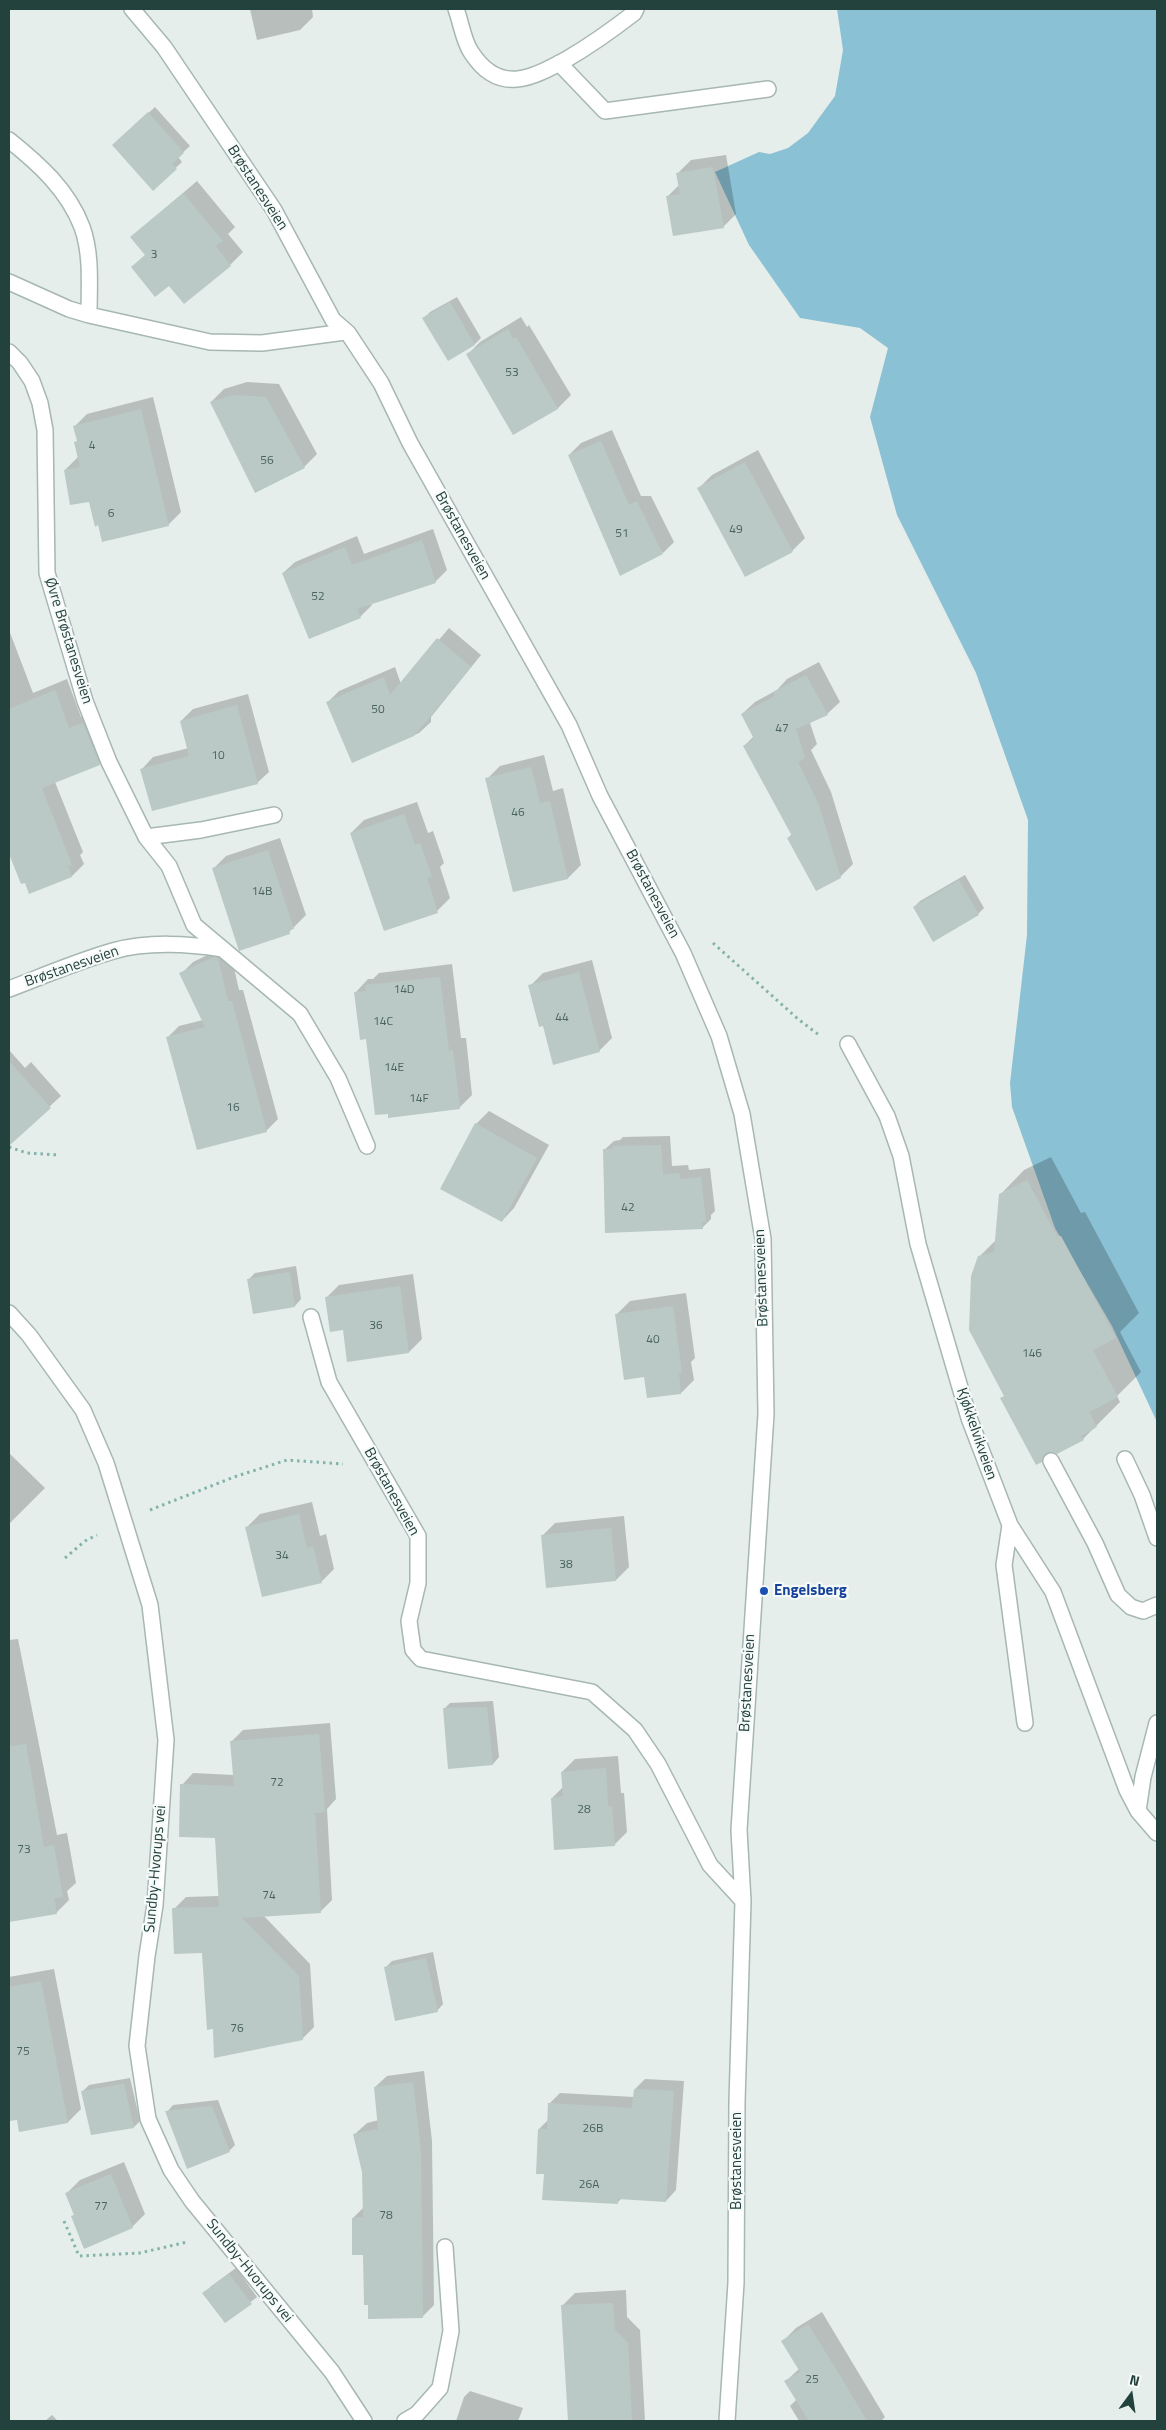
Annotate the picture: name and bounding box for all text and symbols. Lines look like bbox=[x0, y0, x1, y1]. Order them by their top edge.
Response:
street label: Brøstanesveien bbox=[223, 142, 291, 234]
house number: 3 bbox=[151, 248, 157, 262]
house number: 53 bbox=[505, 366, 519, 380]
house number: 4 bbox=[89, 439, 95, 453]
house number: 56 bbox=[260, 454, 274, 468]
street label: Brøstanesveien bbox=[430, 489, 494, 583]
house number: 6 bbox=[108, 507, 114, 521]
house number: 49 bbox=[729, 523, 743, 537]
house number: 51 bbox=[615, 527, 629, 541]
street label: Øvre Brøstanesveien bbox=[40, 576, 96, 706]
house number: 52 bbox=[311, 590, 325, 604]
house number: 50 bbox=[371, 703, 385, 717]
house number: 47 bbox=[775, 722, 789, 736]
house number: 10 bbox=[211, 749, 225, 763]
house number: 46 bbox=[511, 806, 525, 820]
street label: Brøstanesveien bbox=[621, 846, 683, 942]
house number: 14B bbox=[252, 885, 272, 899]
street label: Brøstanesveien bbox=[23, 943, 121, 991]
house number: 14D bbox=[393, 983, 415, 997]
house number: 44 bbox=[555, 1011, 569, 1025]
house number: 14C bbox=[373, 1015, 393, 1029]
house number: 14E bbox=[384, 1061, 404, 1075]
house number: 14F bbox=[409, 1092, 429, 1106]
house number: 16 bbox=[226, 1101, 240, 1115]
house number: 42 bbox=[621, 1201, 635, 1215]
street label: Brøstanesveien bbox=[751, 1229, 773, 1327]
house number: 36 bbox=[369, 1319, 383, 1333]
house number: 40 bbox=[646, 1333, 660, 1347]
house number: 146 bbox=[1022, 1347, 1042, 1361]
street label: Kjøkkelvikveien bbox=[952, 1386, 1000, 1482]
street label: Brøstanesveien bbox=[359, 1445, 423, 1539]
house number: 34 bbox=[275, 1549, 289, 1563]
house number: 38 bbox=[559, 1558, 573, 1572]
place label: Engelsberg bbox=[774, 1582, 847, 1600]
marker: Engelsberg bbox=[758, 1585, 770, 1597]
street label: Brøstanesveien bbox=[736, 1634, 760, 1732]
house number: 72 bbox=[270, 1776, 284, 1790]
house number: 28 bbox=[577, 1803, 591, 1817]
street label: Sundby-Hvorups vei bbox=[141, 1805, 171, 1933]
house number: 73 bbox=[17, 1843, 31, 1857]
house number: 74 bbox=[262, 1889, 276, 1903]
house number: 76 bbox=[230, 2022, 244, 2036]
house number: 75 bbox=[16, 2045, 30, 2059]
street label: Brøstanesveien bbox=[728, 2112, 746, 2210]
house number: 26B bbox=[583, 2122, 603, 2136]
house number: 26A bbox=[579, 2178, 599, 2192]
house number: 77 bbox=[94, 2200, 108, 2214]
house number: 78 bbox=[379, 2209, 393, 2223]
street label: Sundby-Hvorups vei bbox=[202, 2216, 296, 2326]
text: N bbox=[1127, 2369, 1142, 2391]
north arrow bbox=[1106, 2370, 1156, 2420]
house number: 25 bbox=[805, 2373, 819, 2387]

